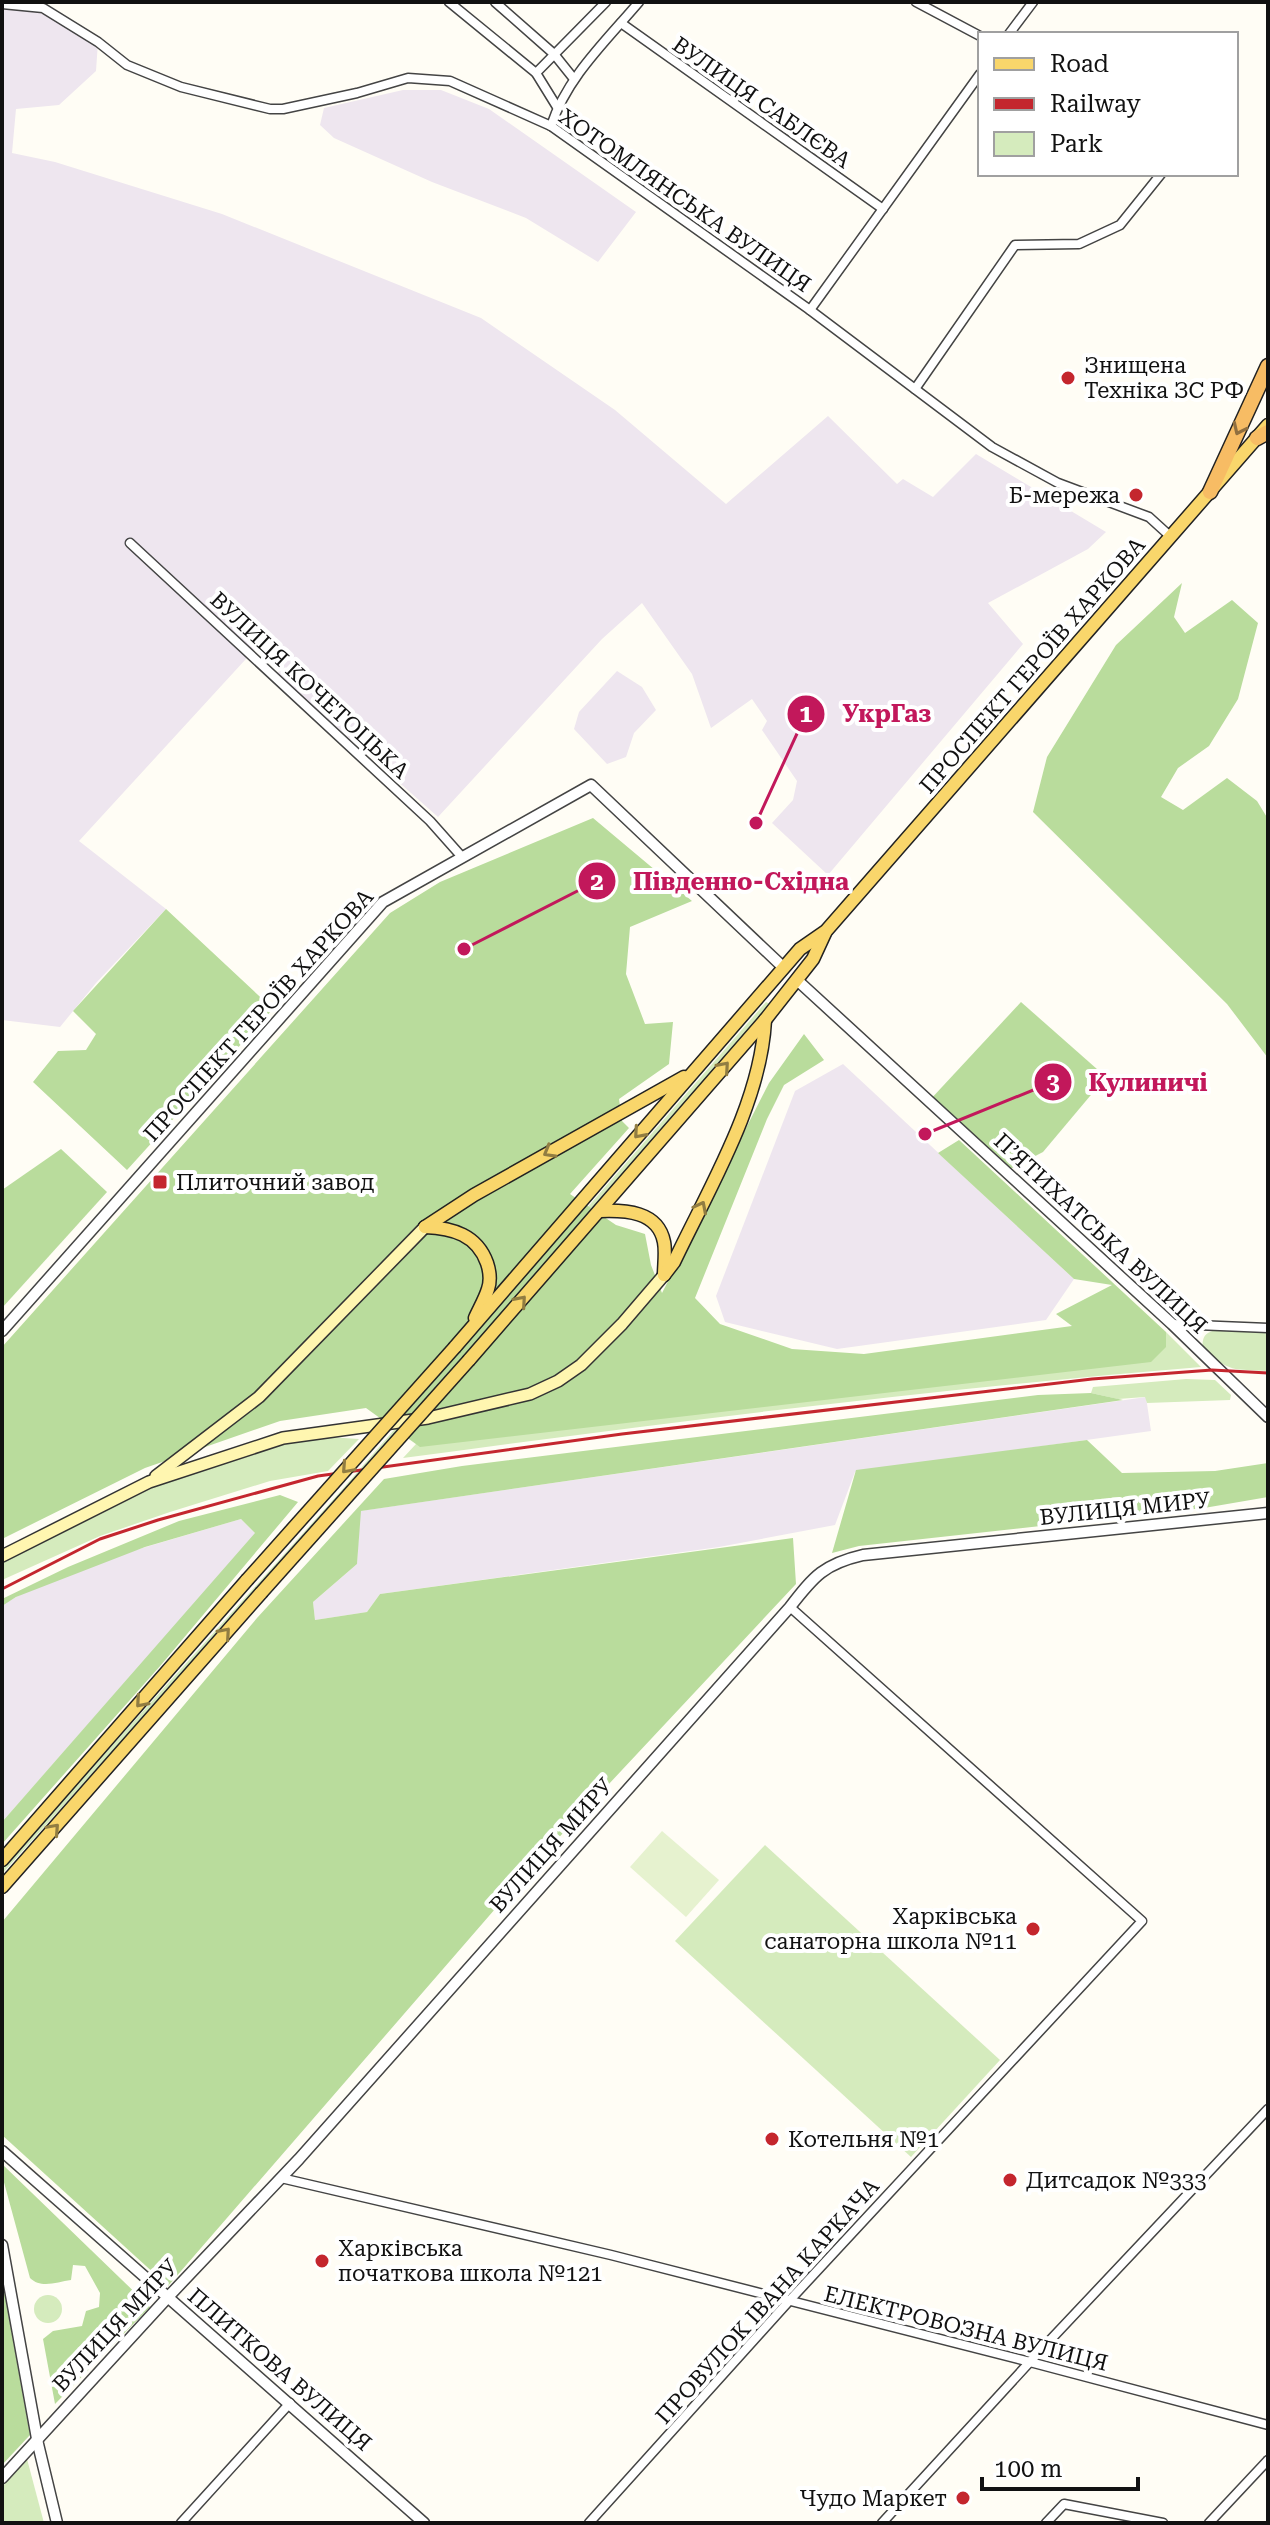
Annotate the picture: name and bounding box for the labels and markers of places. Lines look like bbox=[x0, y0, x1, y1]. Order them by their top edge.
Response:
place label: Знищена Техніка ЗС РФ bbox=[1084, 353, 1244, 403]
marker: Знищена Техніка ЗС РФ bbox=[1059, 369, 1077, 387]
place label: Б-мережа bbox=[1009, 483, 1120, 508]
marker: Б-мережа bbox=[1127, 486, 1145, 504]
callout: УкрГаз bbox=[786, 690, 947, 738]
callout: Південно-Східна bbox=[577, 857, 865, 905]
callout: Кулиничі bbox=[1033, 1058, 1224, 1106]
place label: Плиточний завод bbox=[176, 1170, 374, 1195]
marker: Плиточний завод bbox=[151, 1173, 169, 1191]
place label: Харківська санаторна школа №11 bbox=[764, 1904, 1017, 1954]
marker: Харківська санаторна школа №11 bbox=[1024, 1920, 1042, 1938]
place label: Котельня №1 bbox=[788, 2127, 939, 2152]
marker: Котельня №1 bbox=[763, 2130, 781, 2148]
place label: Дитсадок №333 bbox=[1026, 2168, 1207, 2193]
marker: Дитсадок №333 bbox=[1001, 2171, 1019, 2189]
place label: Харківська початкова школа №121 bbox=[338, 2236, 603, 2286]
marker: Харківська початкова школа №121 bbox=[313, 2252, 331, 2270]
place label: Чудо Маркет bbox=[799, 2486, 947, 2511]
marker: Чудо Маркет bbox=[954, 2489, 972, 2507]

